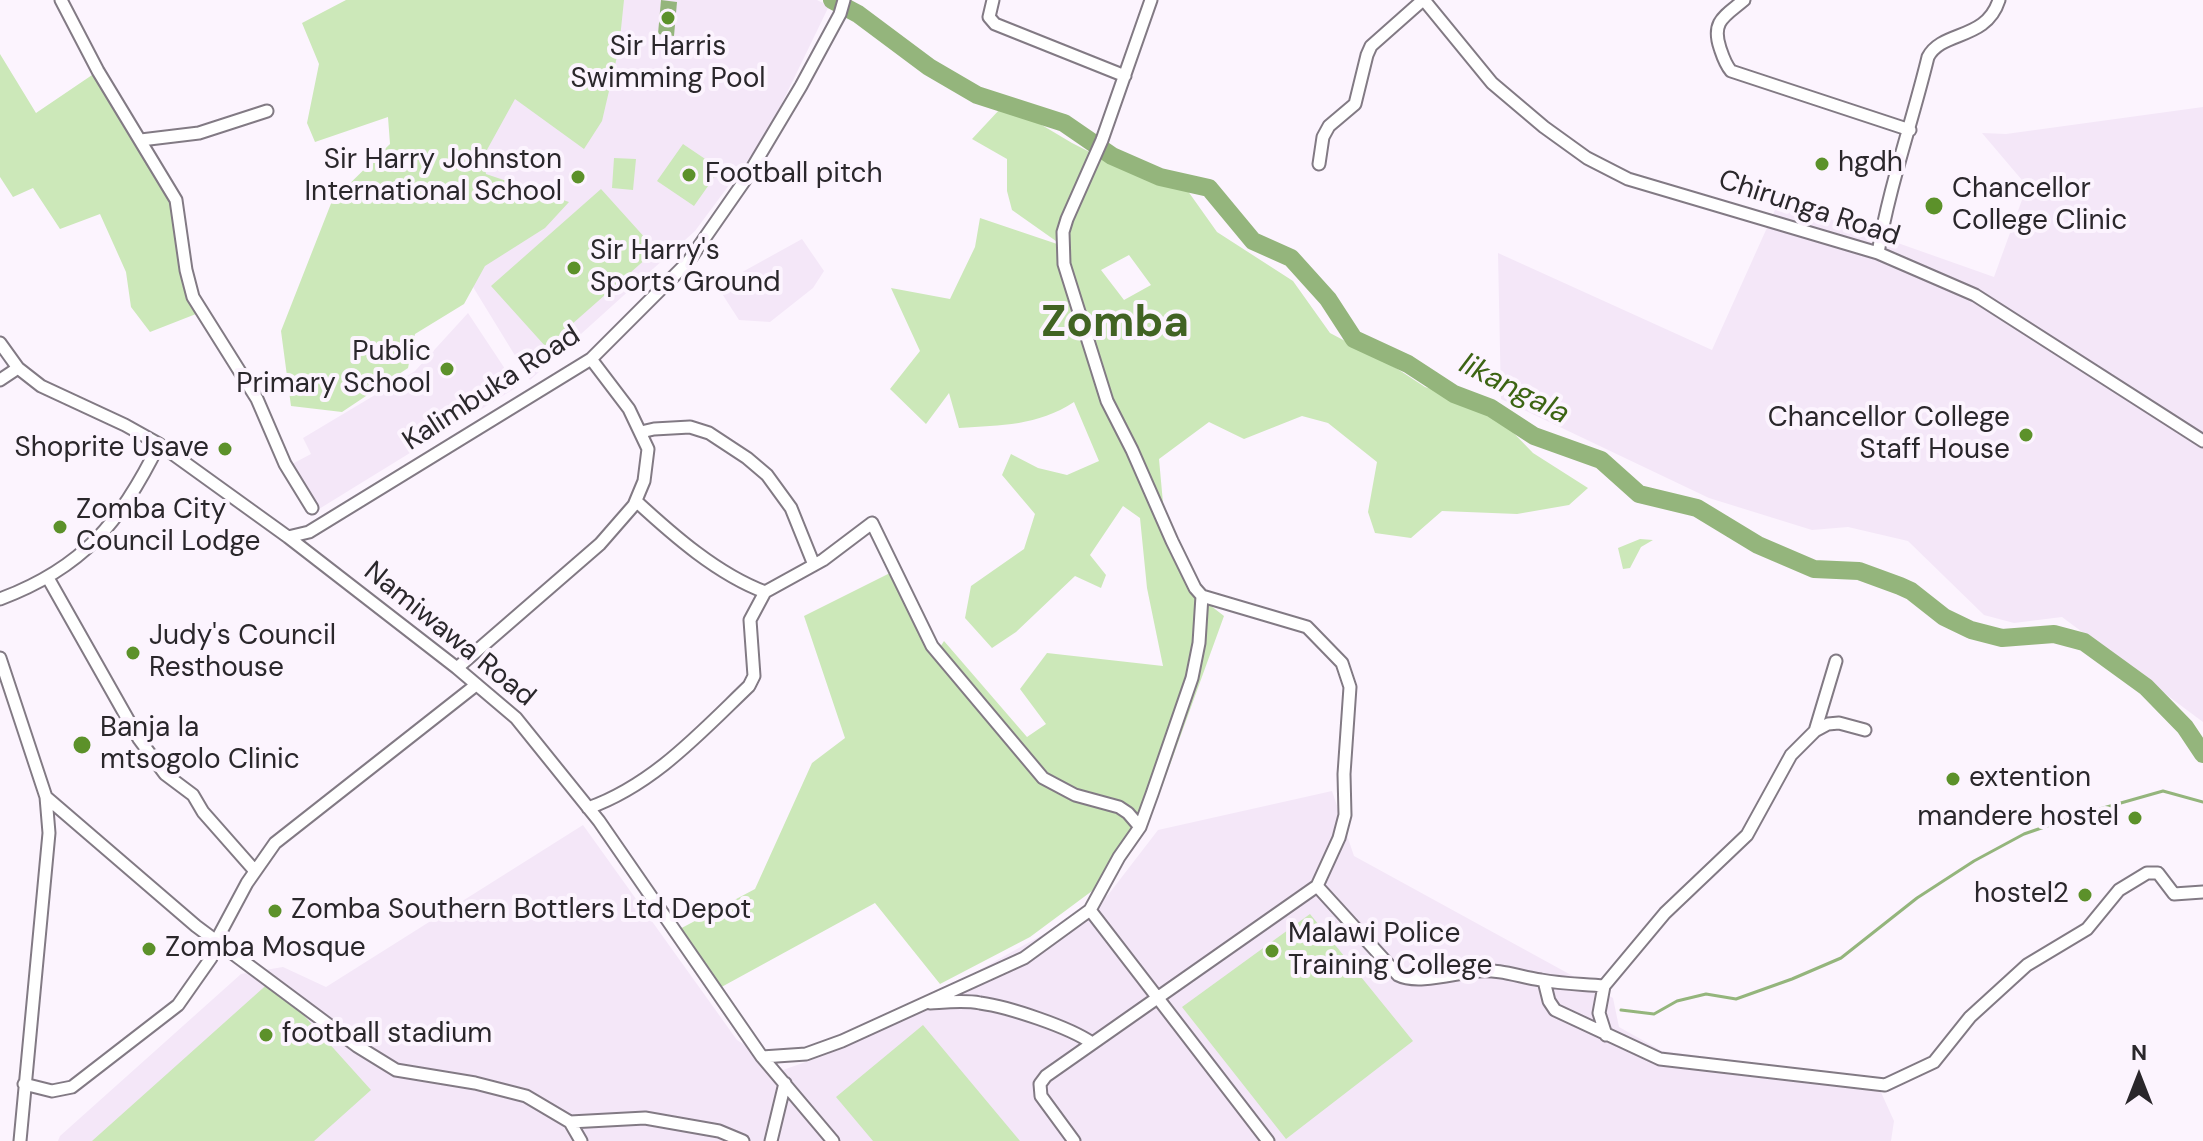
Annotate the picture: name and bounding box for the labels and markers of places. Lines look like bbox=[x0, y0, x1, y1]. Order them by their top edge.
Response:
marker: Sir Harris Swimming Pool bbox=[659, 9, 677, 27]
place label: Sir Harris Swimming Pool bbox=[571, 31, 765, 97]
place label: Sir Harry Johnston International School bbox=[305, 144, 562, 210]
place label: hgdh bbox=[1838, 147, 1903, 181]
marker: hgdh bbox=[1813, 155, 1831, 173]
place label: Football pitch bbox=[705, 158, 883, 192]
marker: Football pitch bbox=[680, 166, 698, 184]
marker: Sir Harry Johnston International School bbox=[569, 168, 587, 186]
place label: Chancellor College Clinic bbox=[1952, 173, 2127, 239]
marker: Chancellor College Clinic bbox=[1923, 195, 1945, 217]
place label: Sir Harry's Sports Ground bbox=[590, 235, 781, 301]
marker: Sir Harry's Sports Ground bbox=[565, 259, 583, 277]
place label: Public Primary School bbox=[236, 336, 431, 402]
marker: Public Primary School bbox=[438, 360, 456, 378]
place label: Chancellor College Staff House bbox=[1768, 402, 2010, 468]
marker: Chancellor College Staff House bbox=[2017, 426, 2035, 444]
place label: Shoprite Usave bbox=[14, 432, 209, 466]
marker: Shoprite Usave bbox=[216, 440, 234, 458]
place label: Zomba City Council Lodge bbox=[76, 494, 261, 560]
marker: Zomba City Council Lodge bbox=[51, 518, 69, 536]
place label: Judy's Council Resthouse bbox=[149, 620, 336, 686]
marker: Judy's Council Resthouse bbox=[124, 644, 142, 662]
place label: Banja la mtsogolo Clinic bbox=[100, 712, 300, 778]
marker: Banja la mtsogolo Clinic bbox=[71, 734, 93, 756]
place label: extention bbox=[1969, 762, 2091, 796]
marker: extention bbox=[1944, 770, 1962, 788]
place label: mandere hostel bbox=[1917, 801, 2119, 835]
marker: mandere hostel bbox=[2126, 809, 2144, 827]
place label: hostel2 bbox=[1974, 878, 2069, 912]
marker: hostel2 bbox=[2076, 886, 2094, 904]
place label: Zomba Southern Bottlers Ltd Depot bbox=[291, 894, 751, 928]
marker: Zomba Southern Bottlers Ltd Depot bbox=[266, 902, 284, 920]
place label: Malawi Police Training College bbox=[1288, 918, 1492, 984]
place label: Zomba Mosque bbox=[165, 932, 366, 966]
marker: Zomba Mosque bbox=[140, 940, 158, 958]
marker: Malawi Police Training College bbox=[1263, 942, 1281, 960]
place label: football stadium bbox=[282, 1018, 492, 1052]
marker: football stadium bbox=[257, 1026, 275, 1044]

